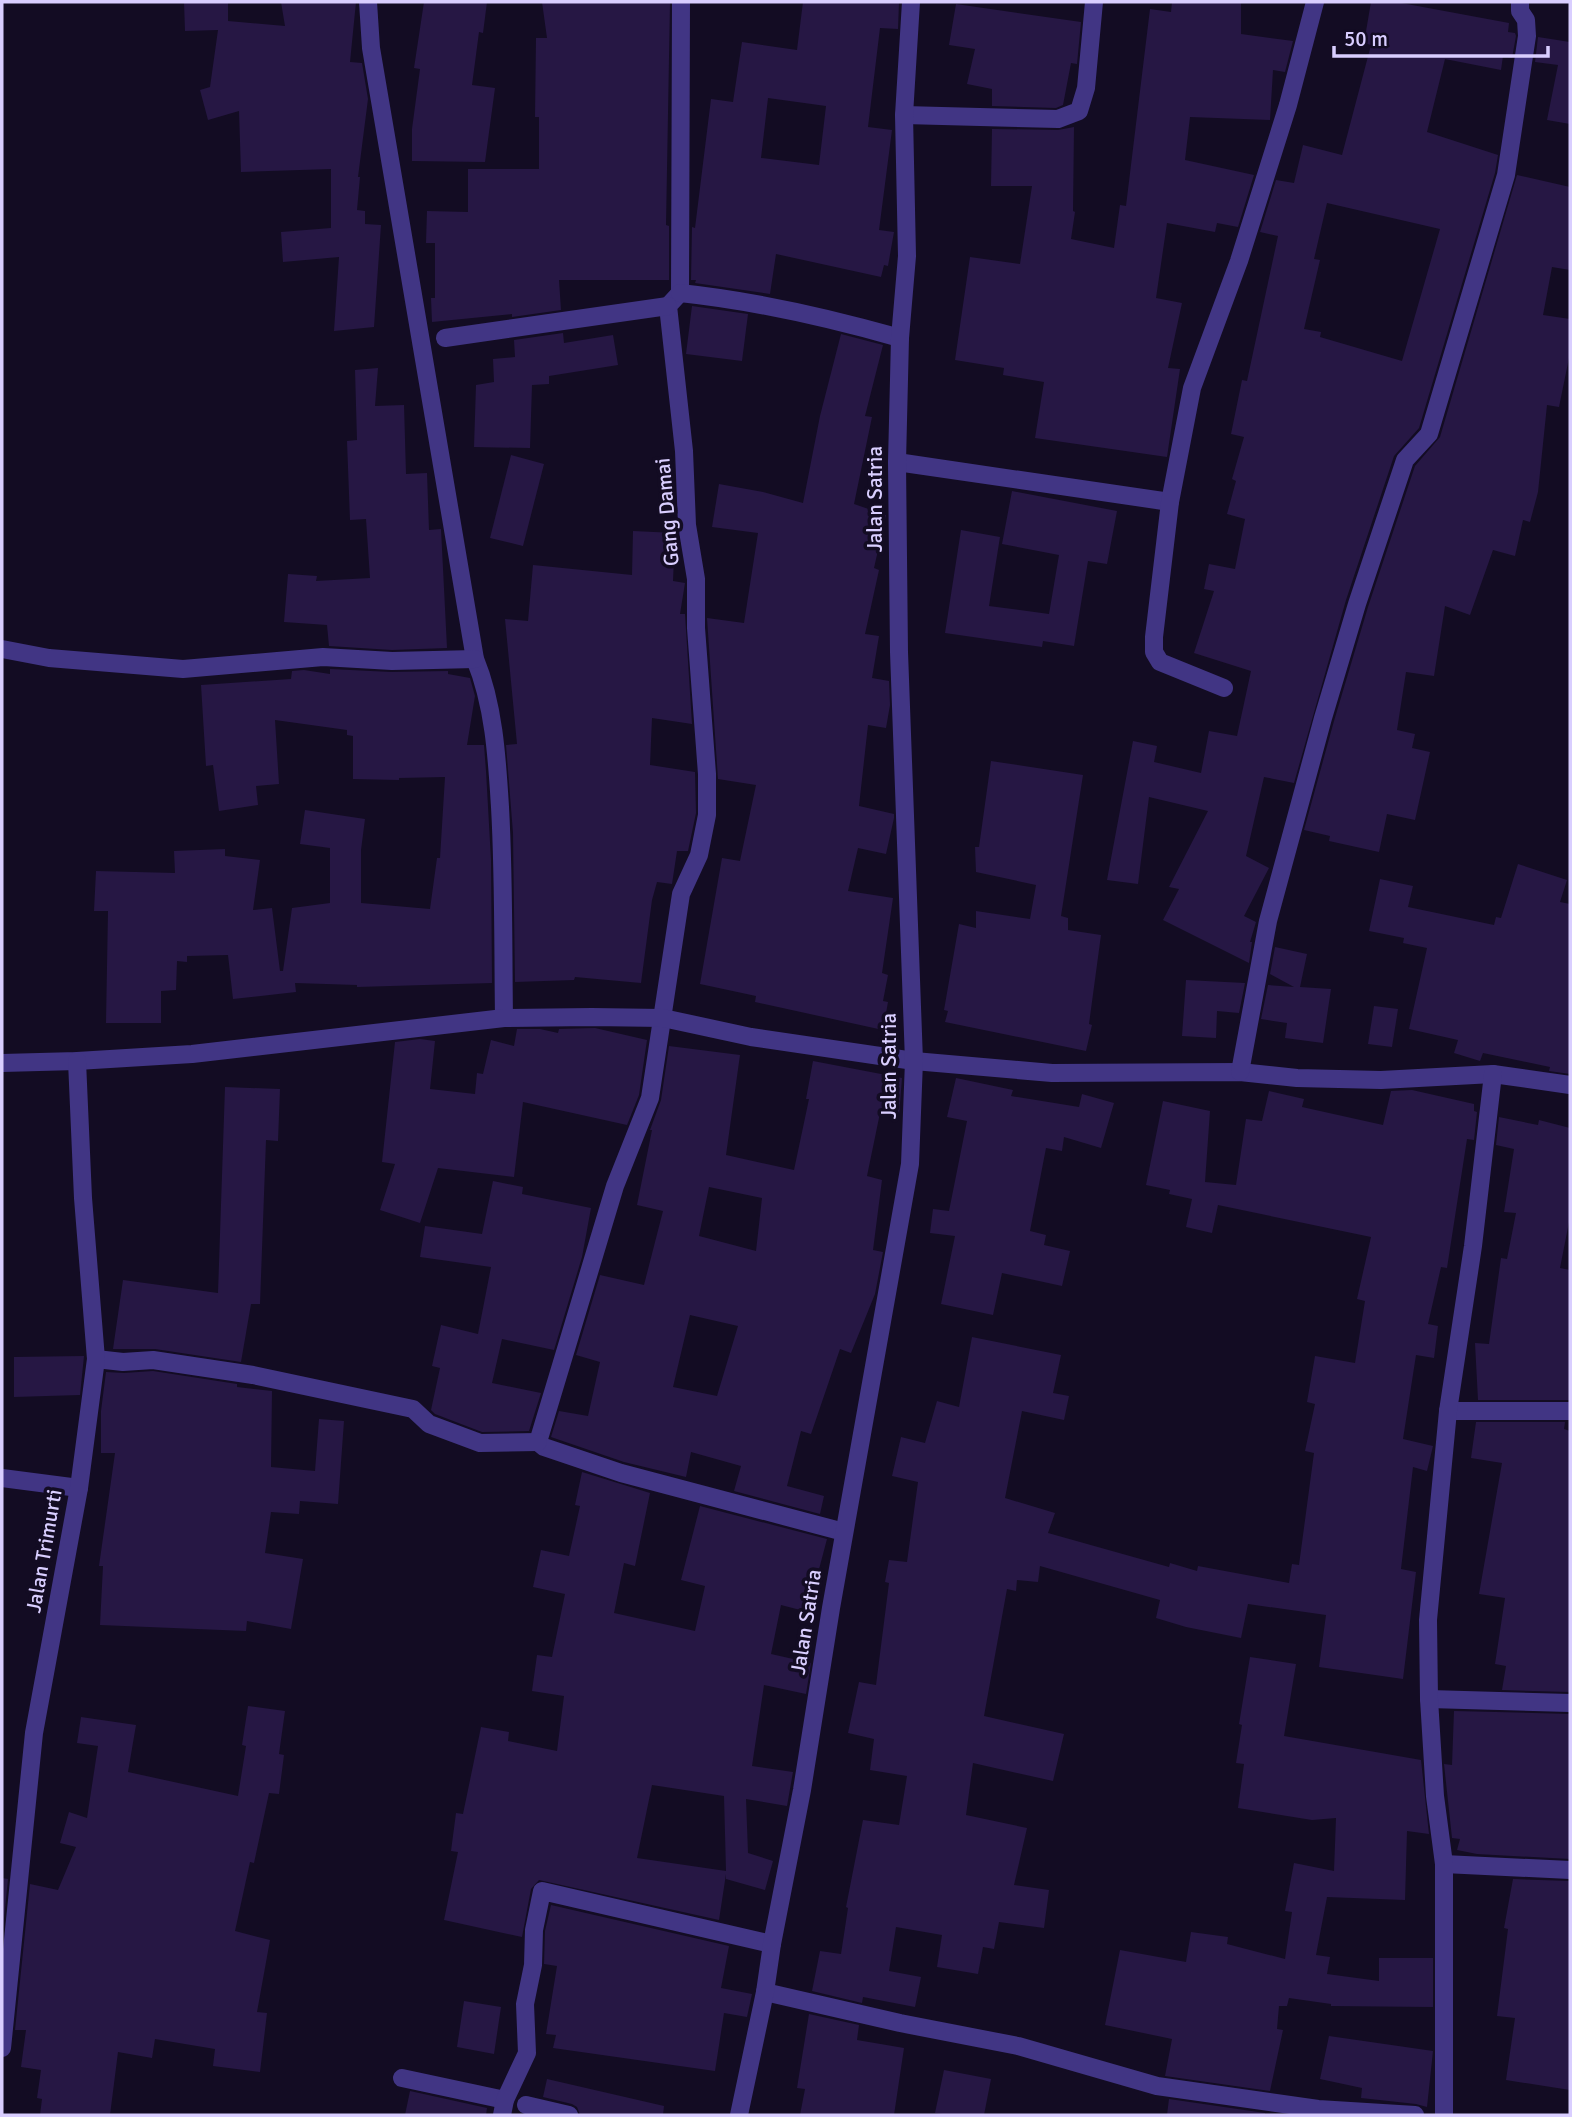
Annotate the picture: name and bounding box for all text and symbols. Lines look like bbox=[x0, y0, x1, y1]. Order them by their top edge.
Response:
scale bar bbox=[1334, 14, 1548, 58]
text: 50 m bbox=[1344, 26, 1388, 52]
street label: Jalan Satria bbox=[862, 446, 888, 552]
street label: Gang Damai bbox=[649, 457, 685, 567]
street label: Jalan Satria bbox=[876, 1013, 902, 1119]
street label: Jalan Trimurti bbox=[20, 1487, 68, 1615]
street label: Jalan Satria bbox=[785, 1567, 827, 1677]

